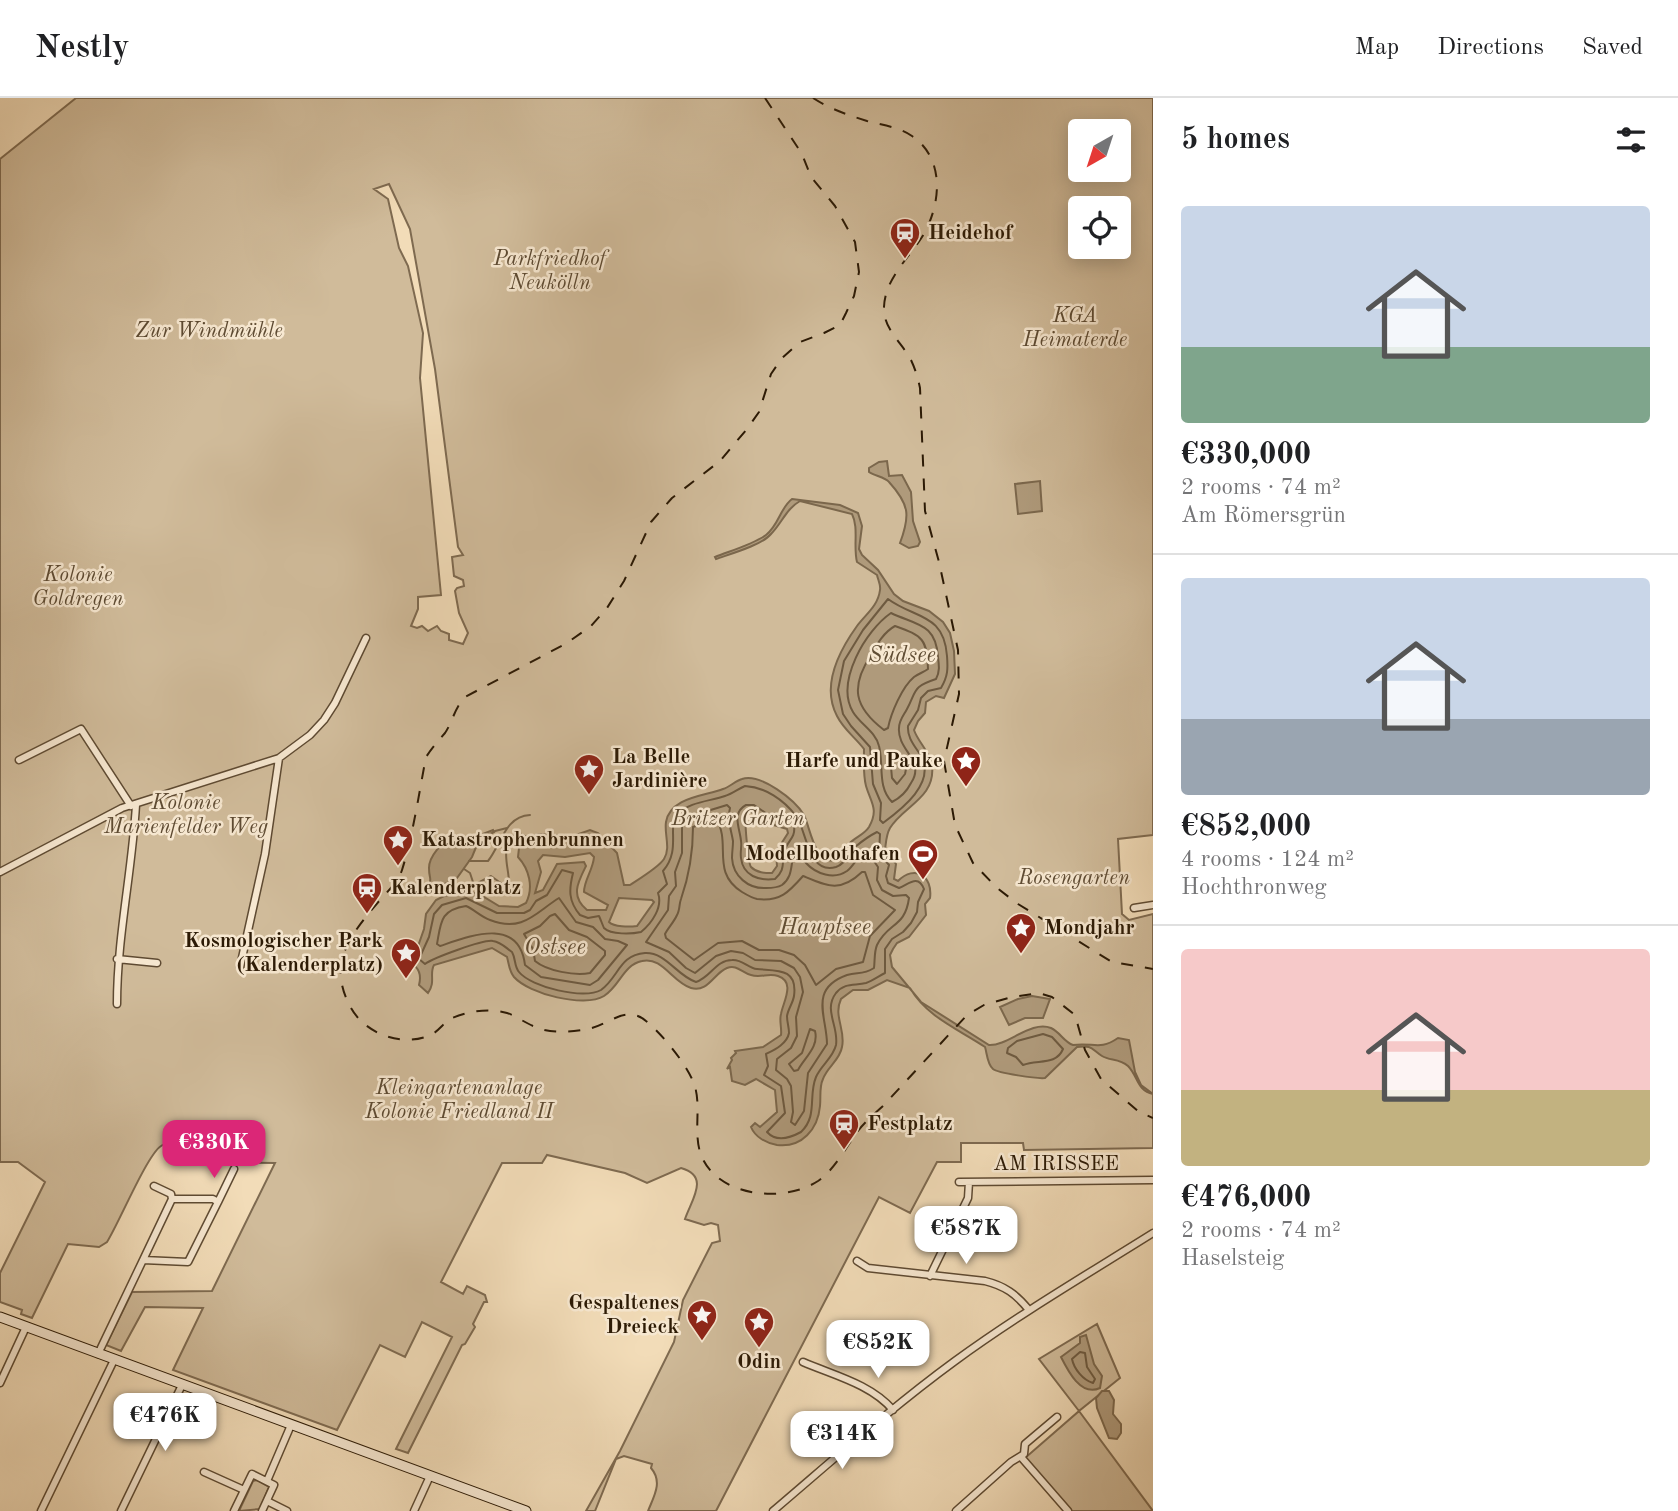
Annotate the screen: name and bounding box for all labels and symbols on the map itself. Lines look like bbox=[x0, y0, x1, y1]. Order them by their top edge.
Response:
north arrow bbox=[1068, 119, 1130, 182]
station icon: Heidehof bbox=[888, 216, 922, 260]
place label: Heidehof bbox=[928, 223, 1014, 244]
park label: Parkfriedhof Neukölln bbox=[492, 249, 610, 294]
park label: KGA Heimaterde bbox=[1022, 306, 1127, 351]
park label: Zur Windmühle bbox=[135, 321, 283, 342]
park label: Kolonie Goldregen bbox=[33, 565, 123, 610]
water label: Südsee bbox=[868, 644, 936, 667]
place icon: Harfe und Pauke bbox=[949, 744, 983, 788]
place label: La Belle Jardinière bbox=[612, 747, 707, 792]
place label: Harfe und Pauke bbox=[785, 751, 943, 772]
place icon: La Belle Jardinière bbox=[572, 752, 606, 796]
park label: Kolonie Marienfelder Weg bbox=[103, 793, 268, 838]
park label: Britzer Garten bbox=[670, 809, 805, 830]
place icon: Katastrophenbrunnen bbox=[381, 823, 415, 867]
place label: Katastrophenbrunnen bbox=[421, 830, 624, 851]
sports icon: Modellboothafen bbox=[906, 837, 940, 881]
place label: Modellboothafen bbox=[745, 844, 900, 865]
park label: Rosengarten bbox=[1017, 868, 1130, 889]
station icon: Kalenderplatz bbox=[350, 871, 384, 915]
place label: Kalenderplatz bbox=[390, 878, 521, 899]
place icon: Mondjahr bbox=[1004, 911, 1038, 955]
water label: Hauptsee bbox=[778, 916, 871, 940]
place label: Mondjahr bbox=[1044, 918, 1135, 939]
place label: Kosmologischer Park (Kalenderplatz) bbox=[184, 931, 383, 976]
place icon: Kosmologischer Park (Kalenderplatz) bbox=[389, 936, 423, 980]
water label: Ostsee bbox=[524, 936, 586, 959]
park label: Kleingartenanlage Kolonie Friedland II bbox=[364, 1078, 556, 1123]
station icon: Festplatz bbox=[827, 1107, 861, 1151]
place label: Festplatz bbox=[867, 1114, 953, 1135]
pin: €330K bbox=[165, 1121, 263, 1180]
street label: AM IRISSEE bbox=[993, 1154, 1119, 1175]
pin: €587K bbox=[917, 1206, 1015, 1266]
place label: Gespaltenes Dreieck bbox=[568, 1293, 679, 1338]
place icon: Gespaltenes Dreieck bbox=[685, 1298, 719, 1342]
place icon: Odin bbox=[742, 1305, 776, 1349]
pin: €852K bbox=[829, 1320, 927, 1380]
place label: Odin bbox=[737, 1352, 781, 1373]
pin: €476K bbox=[116, 1394, 214, 1453]
pin: €314K bbox=[793, 1412, 891, 1471]

